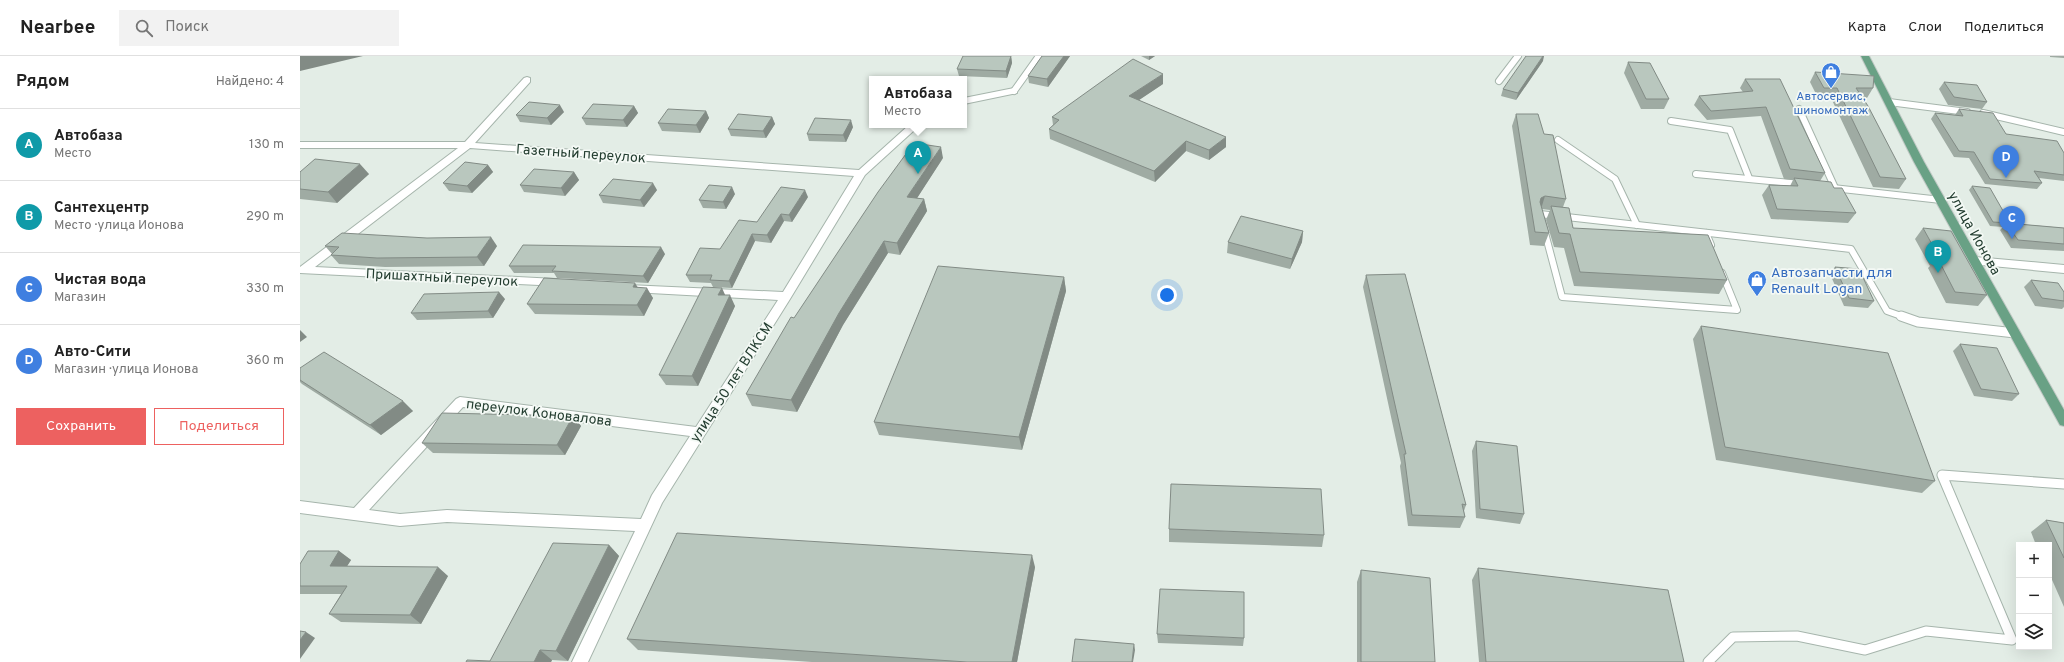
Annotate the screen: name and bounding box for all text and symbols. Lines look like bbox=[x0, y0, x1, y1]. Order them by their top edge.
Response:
search box bbox=[119, 10, 399, 46]
text: Nearbee bbox=[20, 16, 95, 40]
icon: search bbox=[133, 17, 155, 39]
text: Поиск bbox=[165, 18, 209, 37]
text: Карта bbox=[1848, 19, 1886, 36]
text: Слои bbox=[1908, 19, 1942, 36]
text: Поделиться bbox=[1964, 19, 2044, 36]
shop icon: Автосервис, шиномонтаж bbox=[1820, 61, 1842, 89]
text: Рядом bbox=[16, 71, 69, 93]
text: Найдено: 4 bbox=[216, 74, 284, 90]
popup bbox=[869, 76, 967, 128]
text: Автобаза bbox=[884, 85, 952, 104]
place label: Автосервис, шиномонтаж bbox=[1793, 89, 1869, 119]
text: Место bbox=[884, 104, 921, 120]
text: Автобаза bbox=[54, 127, 123, 146]
text: A bbox=[24, 137, 34, 153]
text: 130 m bbox=[249, 137, 284, 153]
street label: Газетный переулок bbox=[515, 141, 646, 168]
pin: A bbox=[905, 141, 931, 174]
pin: D bbox=[1993, 145, 2019, 178]
text: Место bbox=[54, 146, 91, 162]
street label: улица Ионова bbox=[1944, 189, 2004, 278]
text: Сантехцентр bbox=[54, 199, 149, 218]
pin: C bbox=[1999, 206, 2025, 239]
text: B bbox=[25, 209, 33, 225]
text: 290 m bbox=[246, 209, 284, 225]
text: Место · улица Ионова bbox=[54, 218, 184, 234]
pin: B bbox=[1925, 240, 1951, 273]
place label: Автозапчасти для Renault Logan bbox=[1771, 265, 1892, 298]
street label: Пришахтный переулок bbox=[365, 266, 519, 291]
shop icon: Автозапчасти для Renault Logan bbox=[1746, 269, 1768, 297]
text: Чистая вода bbox=[54, 271, 146, 290]
text: C bbox=[25, 281, 33, 297]
text: 330 m bbox=[246, 281, 284, 297]
your location bbox=[1157, 285, 1177, 305]
text: Магазин bbox=[54, 290, 106, 306]
street label: улица 50 лет ВЛКСМ bbox=[687, 320, 777, 446]
text: Авто-Сити bbox=[54, 343, 131, 362]
text: D bbox=[24, 353, 34, 369]
text: 360 m bbox=[246, 353, 284, 369]
text: Магазин · улица Ионова bbox=[54, 362, 198, 378]
street label: переулок Коновалова bbox=[465, 396, 613, 431]
button: Сохранить bbox=[16, 408, 146, 445]
button: Поделиться bbox=[154, 408, 284, 445]
map controls bbox=[2016, 542, 2052, 650]
button: + bbox=[2016, 542, 2052, 578]
button: − bbox=[2016, 578, 2052, 614]
button: layers bbox=[2016, 614, 2052, 650]

